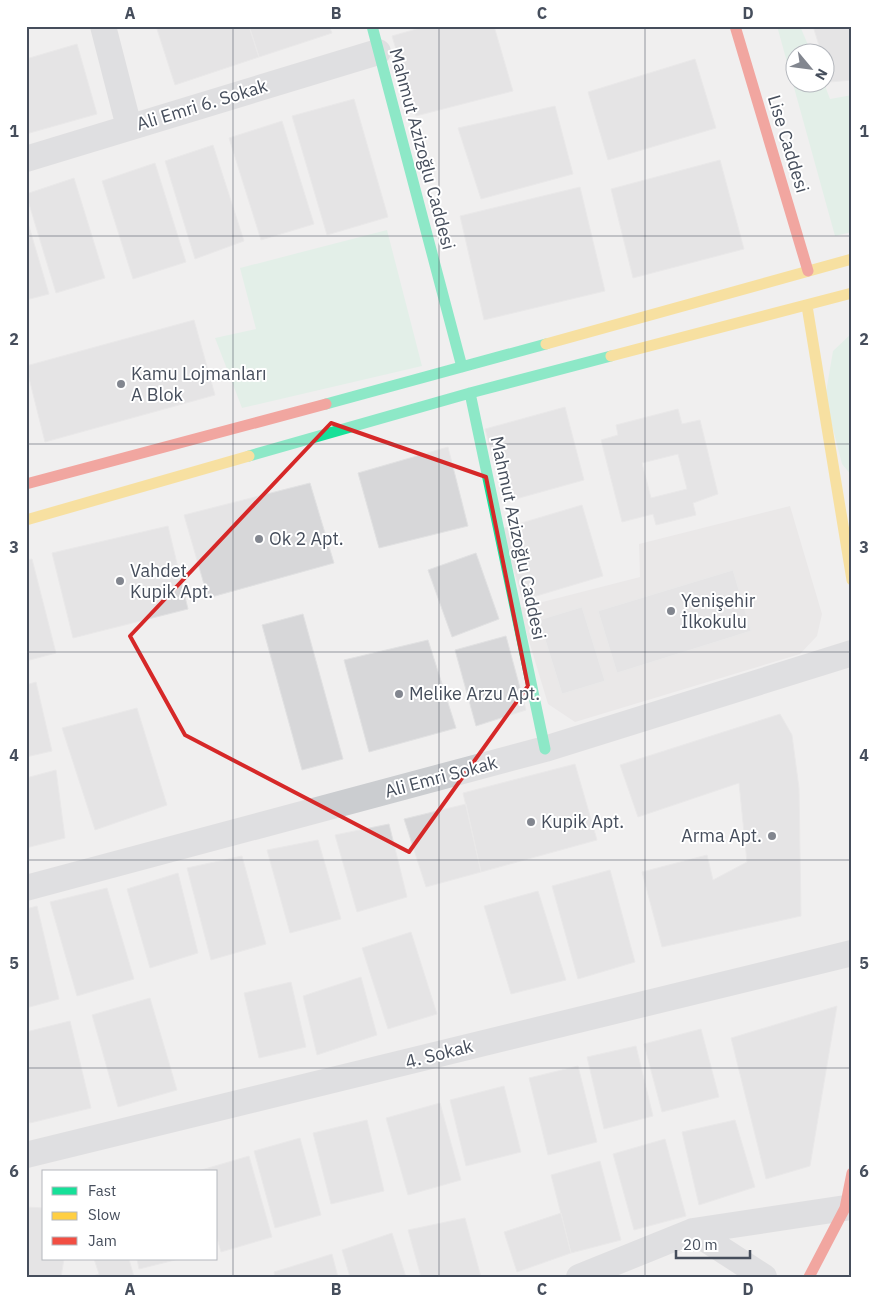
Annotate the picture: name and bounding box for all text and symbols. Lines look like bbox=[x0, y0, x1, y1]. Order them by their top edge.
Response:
text: A bbox=[125, 3, 136, 23]
text: B bbox=[331, 3, 342, 23]
text: C bbox=[537, 3, 547, 23]
text: D bbox=[742, 3, 754, 23]
north arrow bbox=[786, 42, 836, 92]
street label: Mahmut Azizoğlu Caddesi bbox=[385, 46, 460, 252]
text: N bbox=[811, 66, 832, 83]
street label: Ali Emri 6. Sokak bbox=[134, 74, 271, 135]
street label: Lise Caddesi bbox=[763, 92, 814, 196]
text: 1 bbox=[9, 121, 19, 141]
text: 1 bbox=[859, 121, 869, 141]
text: 2 bbox=[9, 329, 19, 349]
text: 2 bbox=[859, 329, 869, 349]
place label: Kamu Lojmanları A Blok bbox=[131, 362, 267, 406]
marker: Kamu Lojmanları A Blok bbox=[115, 378, 127, 390]
street label: Mahmut Azizoğlu Caddesi bbox=[486, 434, 551, 642]
place label: Ok 2 Apt. bbox=[269, 527, 344, 550]
marker: Ok 2 Apt. bbox=[253, 533, 265, 545]
text: 3 bbox=[9, 537, 19, 557]
text: 3 bbox=[859, 537, 869, 557]
place label: Vahdet Kupik Apt. bbox=[130, 559, 213, 603]
marker: Vahdet Kupik Apt. bbox=[114, 575, 126, 587]
place label: Yenişehir İlkokulu bbox=[681, 589, 756, 633]
marker: Yenişehir İlkokulu bbox=[665, 605, 677, 617]
place label: Melike Arzu Apt. bbox=[409, 682, 540, 705]
marker: Melike Arzu Apt. bbox=[393, 688, 405, 700]
text: 4 bbox=[9, 745, 19, 765]
text: 4 bbox=[859, 745, 869, 765]
street label: Ali Emri Sokak bbox=[382, 750, 500, 803]
place label: Kupik Apt. bbox=[541, 810, 624, 833]
marker: Kupik Apt. bbox=[525, 816, 537, 828]
place label: Arma Apt. bbox=[681, 824, 762, 847]
marker: Arma Apt. bbox=[766, 830, 778, 842]
text: 5 bbox=[9, 953, 19, 973]
text: 5 bbox=[859, 953, 869, 973]
street label: 4. Sokak bbox=[403, 1034, 476, 1073]
text: 6 bbox=[9, 1161, 19, 1181]
text: 6 bbox=[859, 1161, 869, 1181]
legend bbox=[42, 1170, 218, 1260]
text: Fast bbox=[88, 1181, 116, 1200]
text: Slow bbox=[88, 1205, 121, 1224]
scale bar bbox=[676, 1228, 749, 1260]
text: Jam bbox=[88, 1231, 117, 1250]
text: 20 m bbox=[683, 1235, 718, 1254]
text: A bbox=[125, 1279, 136, 1299]
text: B bbox=[331, 1279, 342, 1299]
text: C bbox=[537, 1279, 547, 1299]
text: D bbox=[742, 1279, 754, 1299]

